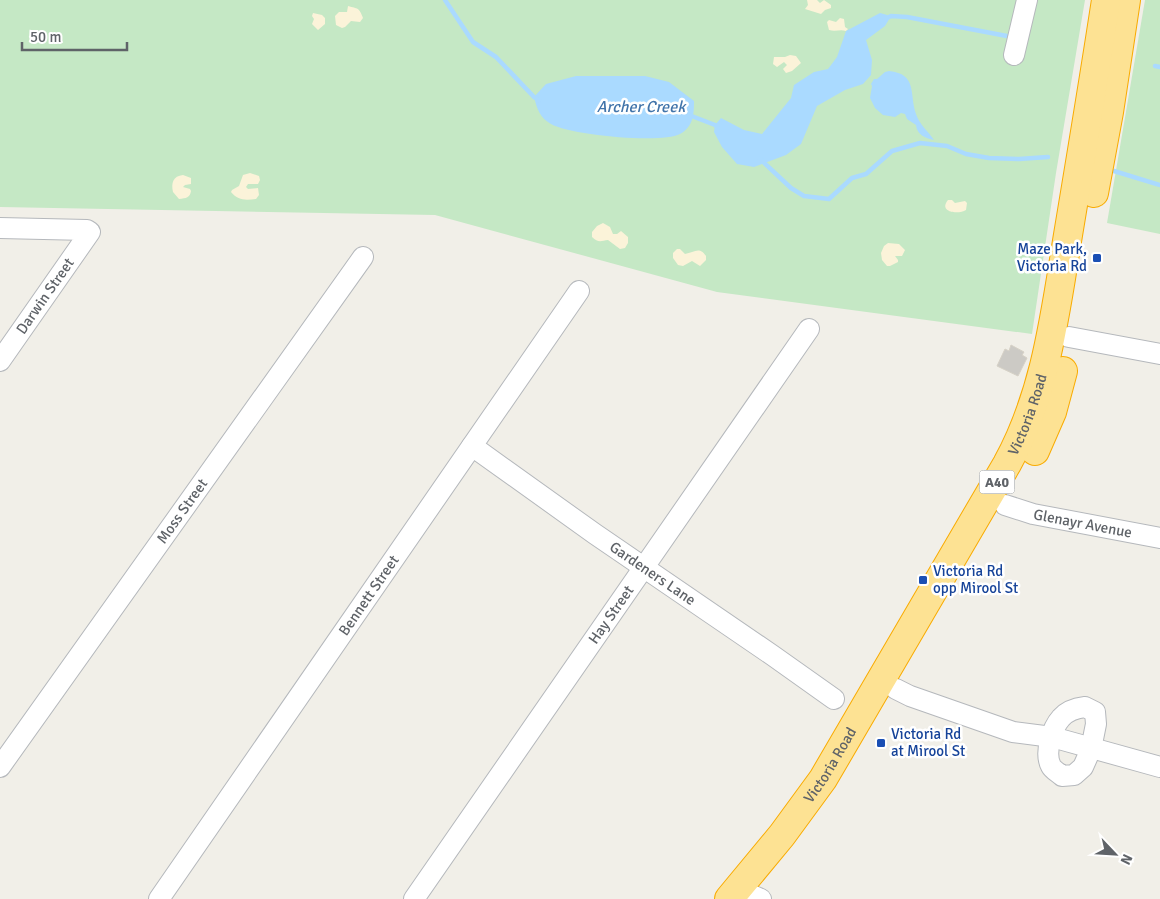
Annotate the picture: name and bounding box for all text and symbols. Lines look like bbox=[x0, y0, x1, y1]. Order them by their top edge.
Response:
scale bar bbox=[22, 20, 128, 52]
text: 50 m bbox=[30, 28, 61, 46]
water label: Archer Creek bbox=[597, 97, 687, 117]
place label: Maze Park, Victoria Rd bbox=[1017, 240, 1087, 275]
marker: Maze Park, Victoria Rd bbox=[1091, 252, 1103, 264]
street label: Darwin Street bbox=[12, 255, 78, 337]
street label: Victoria Road bbox=[1004, 372, 1051, 458]
road number: A40 bbox=[980, 471, 1014, 494]
street label: Moss Street bbox=[153, 475, 211, 547]
street label: Glenayr Avenue bbox=[1032, 505, 1133, 542]
street label: Gardeners Lane bbox=[606, 538, 699, 609]
street label: Bennett Street bbox=[335, 552, 403, 639]
place label: Victoria Rd opp Mirool St bbox=[933, 562, 1018, 597]
marker: Victoria Rd opp Mirool St bbox=[917, 574, 929, 586]
street label: Hay Street bbox=[585, 582, 638, 647]
street label: Victoria Road bbox=[800, 724, 860, 806]
place label: Victoria Rd at Mirool St bbox=[891, 725, 965, 760]
marker: Victoria Rd at Mirool St bbox=[875, 737, 887, 749]
north arrow bbox=[1090, 829, 1140, 879]
text: N bbox=[1117, 851, 1136, 867]

